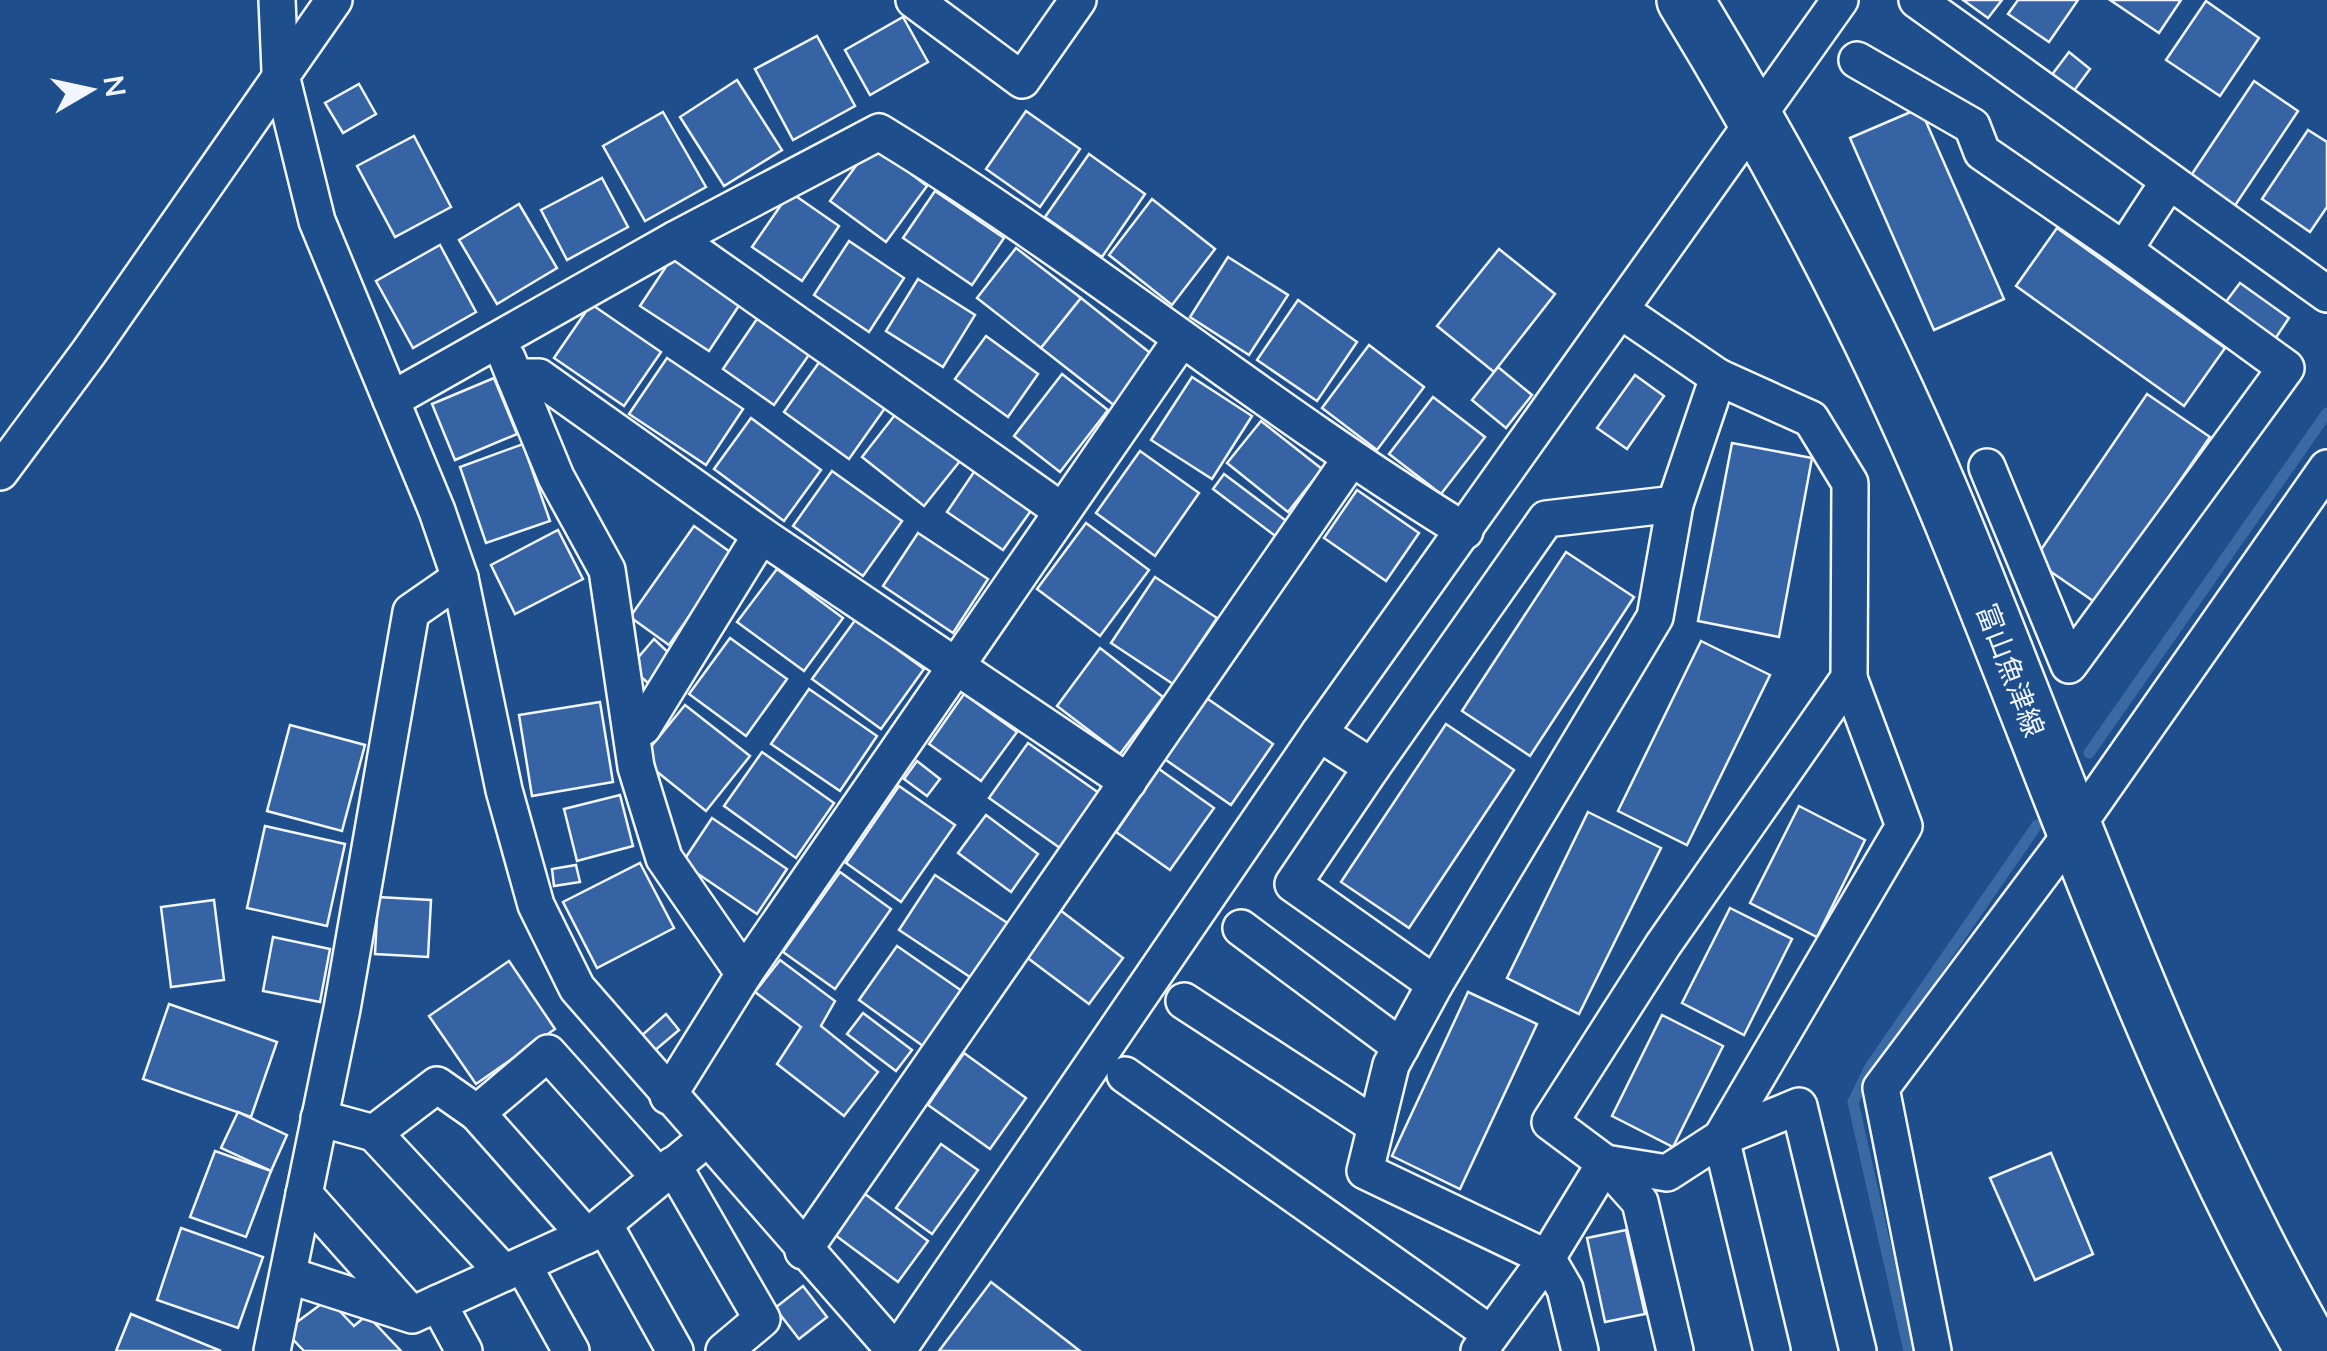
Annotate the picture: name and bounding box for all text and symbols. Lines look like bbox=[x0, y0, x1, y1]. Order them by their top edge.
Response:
north arrow bbox=[40, 40, 140, 140]
text: N bbox=[96, 73, 134, 99]
street label: 富山魚津線 bbox=[1970, 598, 2052, 742]

